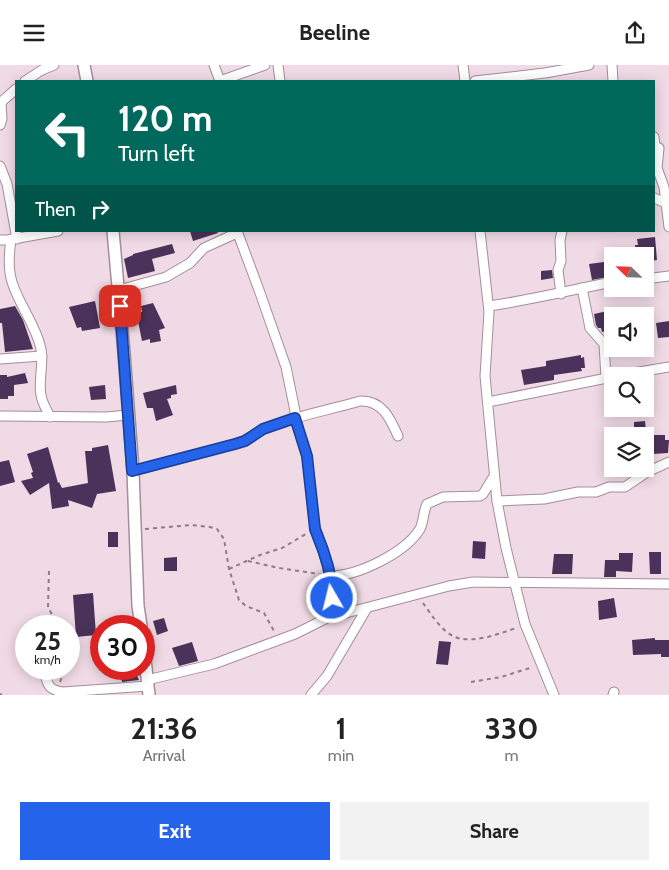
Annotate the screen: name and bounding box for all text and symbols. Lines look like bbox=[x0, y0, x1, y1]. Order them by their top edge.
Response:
icon: menu bbox=[20, 19, 48, 47]
text: Beeline bbox=[299, 19, 370, 46]
icon: share bbox=[621, 19, 649, 47]
text: 120 m bbox=[118, 97, 212, 140]
icon: left bbox=[35, 100, 100, 165]
text: Turn left bbox=[118, 140, 195, 167]
icon: right bbox=[86, 195, 114, 223]
text: Then bbox=[35, 198, 76, 221]
north arrow bbox=[604, 247, 654, 297]
map controls bbox=[604, 247, 654, 477]
pin bbox=[99, 285, 141, 327]
icon: arrive bbox=[106, 292, 134, 320]
button: sound bbox=[604, 307, 654, 357]
button: search bbox=[604, 367, 654, 417]
button: layers bbox=[604, 427, 654, 477]
position arrow bbox=[305, 571, 357, 623]
speed limit sign: 30 bbox=[90, 615, 155, 680]
text: 25 bbox=[34, 626, 61, 656]
text: km/h bbox=[34, 652, 61, 667]
text: 21:36 bbox=[131, 710, 197, 747]
text: 1 bbox=[336, 710, 347, 747]
text: 330 bbox=[485, 710, 538, 747]
text: Arrival bbox=[143, 746, 185, 765]
text: min bbox=[328, 746, 354, 765]
text: m bbox=[505, 746, 519, 765]
button: Exit bbox=[20, 802, 330, 860]
button: Share bbox=[340, 802, 649, 860]

